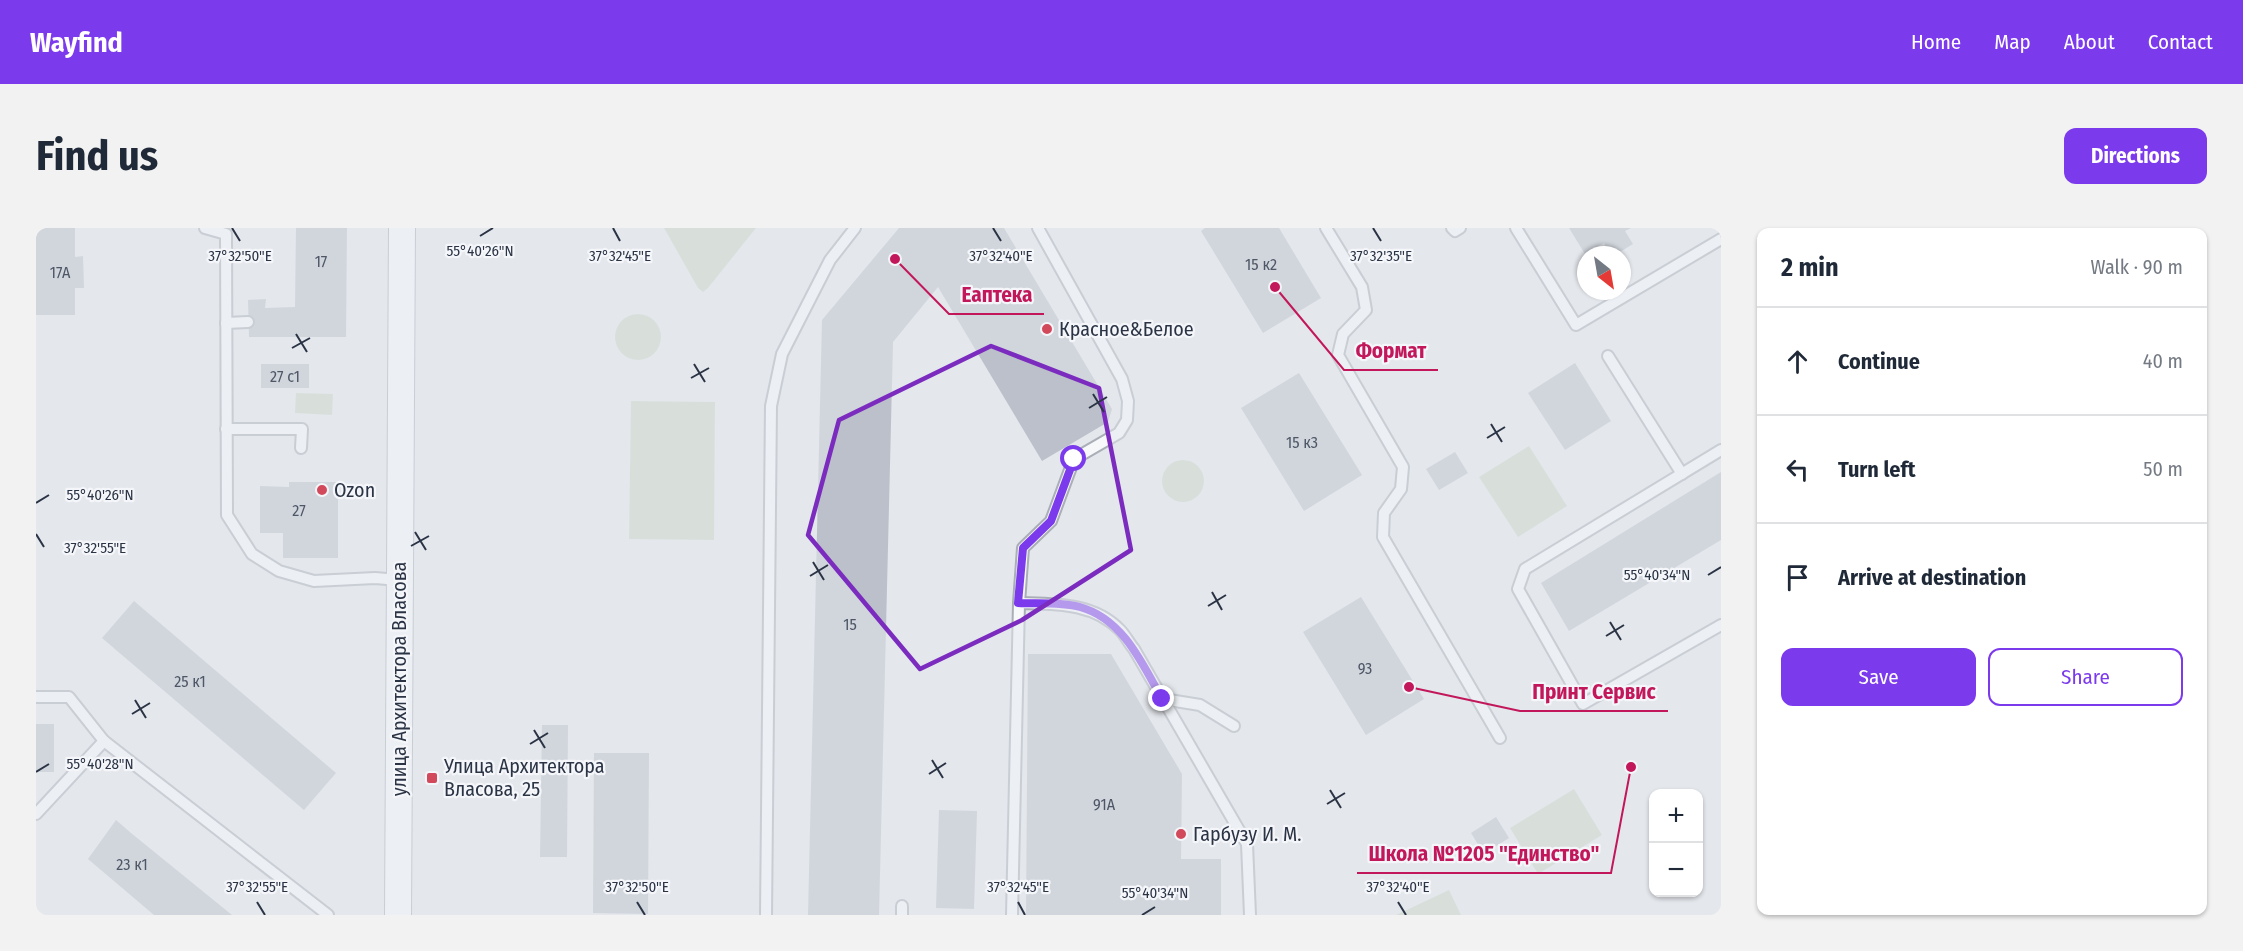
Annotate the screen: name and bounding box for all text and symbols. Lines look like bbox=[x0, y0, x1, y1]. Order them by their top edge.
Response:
text: Wayfind bbox=[30, 26, 123, 59]
text: Home bbox=[1911, 29, 1961, 55]
text: Map bbox=[1994, 29, 2031, 55]
text: About bbox=[2064, 29, 2115, 55]
text: Contact bbox=[2148, 29, 2213, 55]
button: Directions bbox=[2064, 128, 2207, 184]
text: Find us bbox=[36, 131, 158, 181]
text: 55°40'26"N bbox=[446, 242, 514, 260]
north arrow bbox=[1577, 246, 1631, 300]
text: 37°32'50"E bbox=[208, 247, 272, 265]
text: 37°32'45"E bbox=[589, 247, 651, 265]
text: 37°32'40"E bbox=[969, 247, 1033, 265]
text: 37°32'35"E bbox=[1350, 247, 1412, 265]
house number: 17 bbox=[315, 252, 328, 271]
text: 2 min bbox=[1781, 252, 1839, 283]
house number: 15 к2 bbox=[1245, 255, 1277, 274]
text: Walk · 90 m bbox=[2091, 255, 2183, 279]
house number: 17А bbox=[50, 263, 71, 282]
callout: Еаптека bbox=[949, 275, 1044, 314]
text: Еаптека bbox=[961, 282, 1033, 308]
place label: Красное&Белое bbox=[1059, 317, 1194, 341]
marker: Красное&Белое bbox=[1040, 322, 1054, 336]
callout: Формат bbox=[1344, 331, 1438, 370]
text: Формат bbox=[1356, 338, 1427, 364]
icon: ahead bbox=[1781, 345, 1814, 378]
text: Continue bbox=[1838, 348, 1920, 375]
text: 40 m bbox=[2143, 349, 2183, 373]
house number: 27 с1 bbox=[270, 367, 300, 386]
house number: 15 к3 bbox=[1286, 433, 1318, 452]
route start bbox=[1060, 445, 1086, 471]
icon: left bbox=[1781, 453, 1814, 486]
text: Turn left bbox=[1838, 456, 1916, 483]
text: 50 m bbox=[2143, 457, 2183, 481]
place label: Ozon bbox=[334, 478, 375, 502]
marker: Ozon bbox=[315, 483, 329, 497]
text: 55°40'26"N bbox=[66, 486, 134, 504]
house number: 27 bbox=[292, 501, 306, 520]
text: 37°32'55"E bbox=[64, 539, 126, 557]
icon: arrive bbox=[1781, 561, 1814, 594]
street label: улица Архитектора Власова bbox=[387, 562, 411, 796]
text: Arrive at destination bbox=[1838, 564, 2026, 591]
text: 55°40'34"N bbox=[1624, 566, 1690, 584]
house number: 15 bbox=[843, 615, 857, 634]
button: Save bbox=[1781, 648, 1976, 706]
button: Share bbox=[1988, 648, 2183, 706]
house number: 93 bbox=[1358, 659, 1372, 678]
house number: 25 к1 bbox=[174, 672, 206, 691]
callout: Принт Сервис bbox=[1520, 672, 1668, 711]
text: Принт Сервис bbox=[1532, 679, 1657, 705]
route end bbox=[1148, 685, 1174, 711]
place label: Улица Архитектора Власова, 25 bbox=[443, 754, 605, 801]
text: 55°40'28"N bbox=[66, 755, 134, 773]
marker: Улица Архитектора Власова, 25 bbox=[425, 771, 439, 785]
map controls bbox=[1649, 789, 1703, 897]
button: + bbox=[1649, 789, 1703, 843]
house number: 91А bbox=[1093, 795, 1116, 814]
place label: Гарбузу И. М. bbox=[1193, 822, 1301, 846]
marker: Гарбузу И. М. bbox=[1174, 827, 1188, 841]
callout: Школа №1205 "Единство" bbox=[1357, 834, 1611, 873]
text: Школа №1205 "Единство" bbox=[1369, 841, 1599, 867]
button: − bbox=[1649, 843, 1703, 897]
house number: 23 к1 bbox=[116, 855, 148, 874]
text: 37°32'55"E bbox=[226, 878, 288, 896]
text: 37°32'50"E bbox=[605, 878, 669, 896]
text: 37°32'45"E bbox=[987, 878, 1049, 896]
text: 37°32'40"E bbox=[1366, 878, 1430, 896]
text: 55°40'34"N bbox=[1122, 884, 1188, 902]

